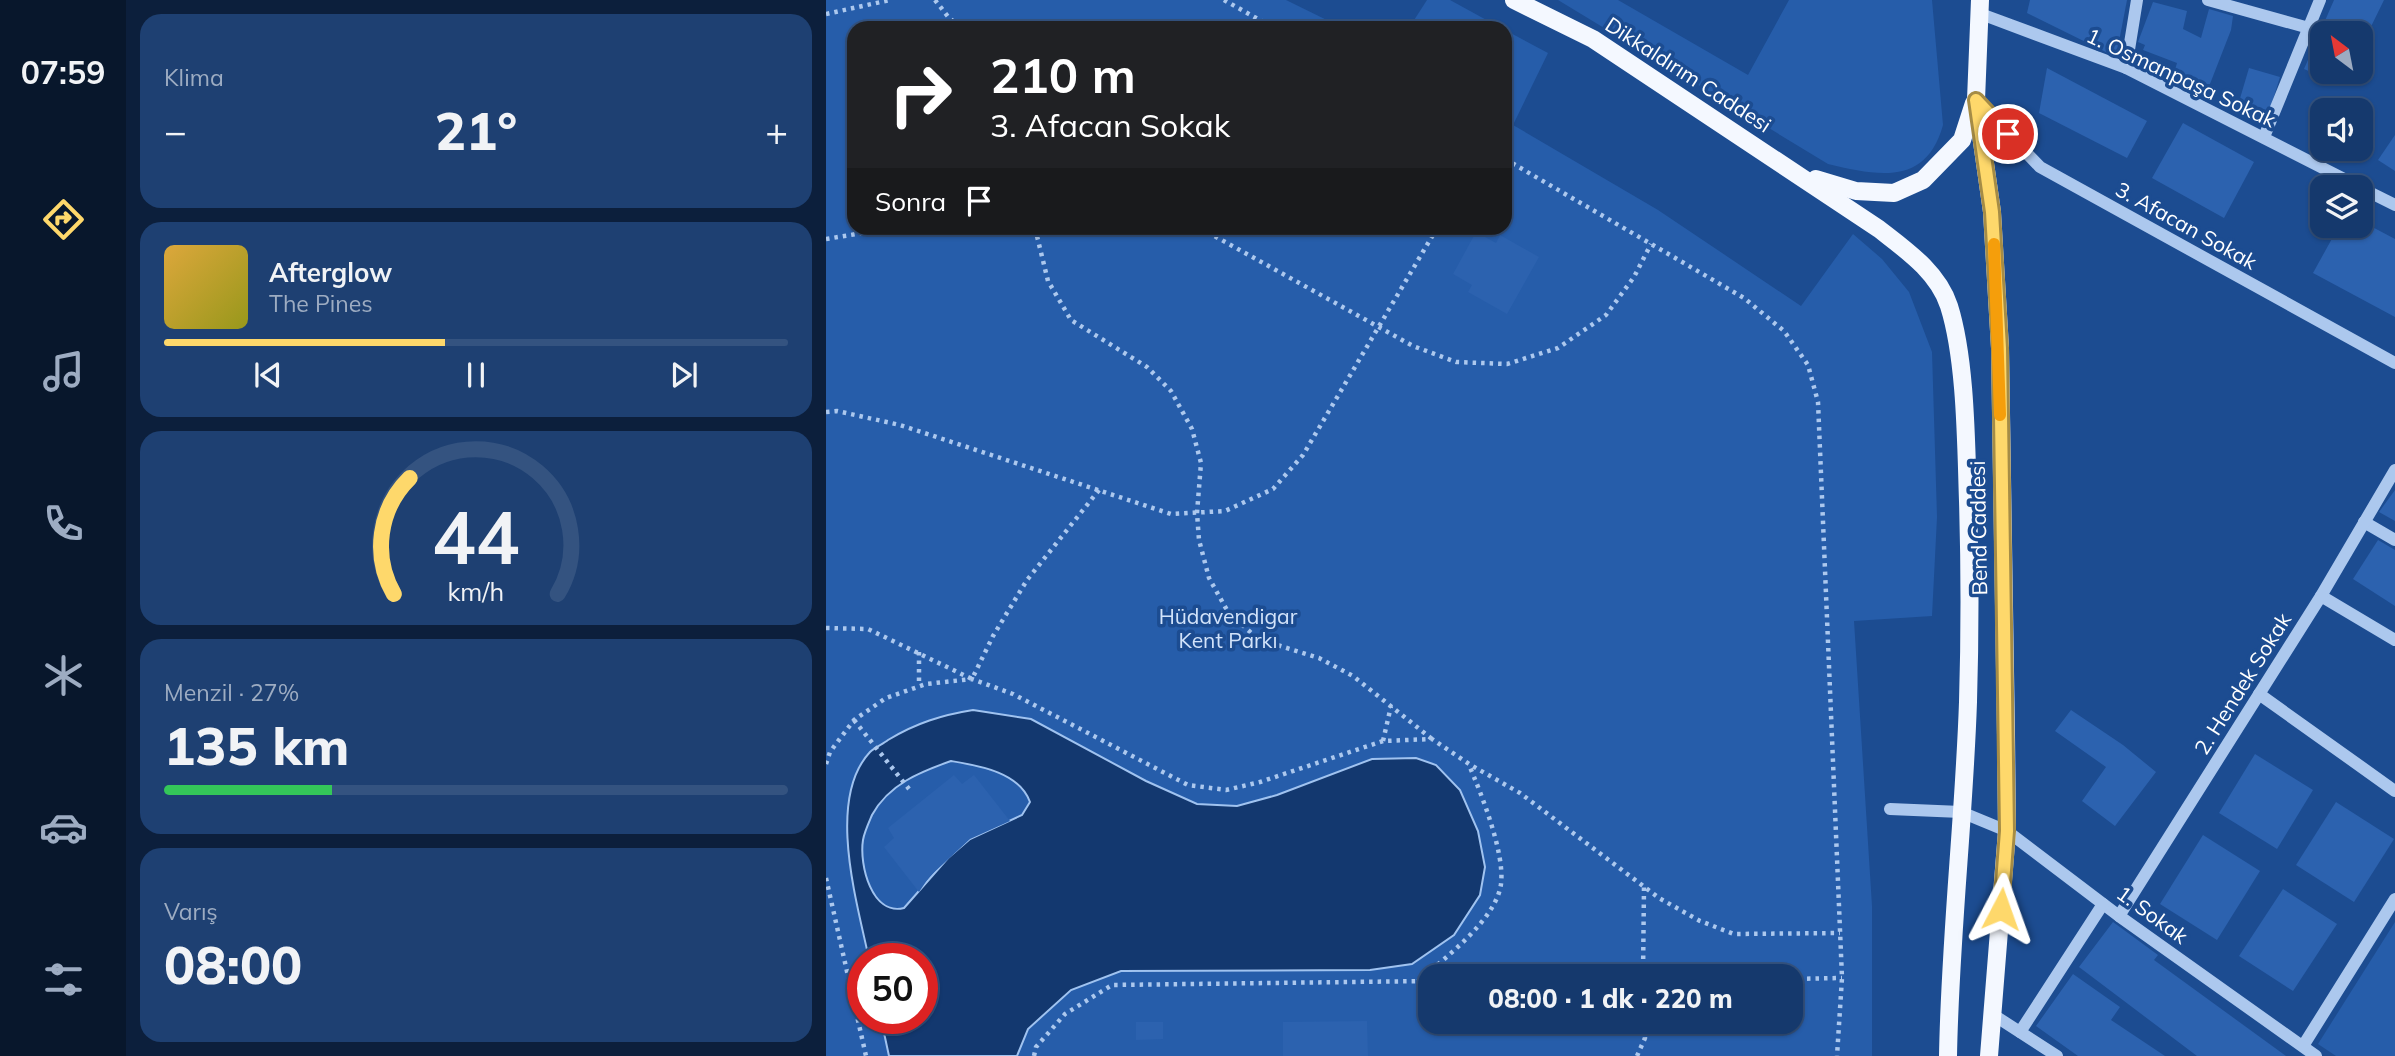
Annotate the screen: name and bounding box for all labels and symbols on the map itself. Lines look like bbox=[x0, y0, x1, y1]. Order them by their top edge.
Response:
street label: Dikkaldırım Caddesi bbox=[1601, 11, 1776, 138]
north arrow bbox=[2310, 21, 2373, 84]
street label: 1. Osmanpaşa Sokak bbox=[2083, 22, 2280, 132]
pin bbox=[1978, 104, 2038, 164]
street label: 3. Afacan Sokak bbox=[2111, 176, 2262, 275]
street label: Bend Caddesi bbox=[1964, 460, 1992, 596]
park label: Hüdavendigar Kent Parkı bbox=[1159, 603, 1298, 653]
street label: 2. Hendek Sokak bbox=[2188, 608, 2296, 759]
position arrow bbox=[1964, 872, 2038, 946]
street label: 1. Sokak bbox=[2112, 880, 2194, 949]
speed limit sign: 50 bbox=[847, 943, 938, 1034]

